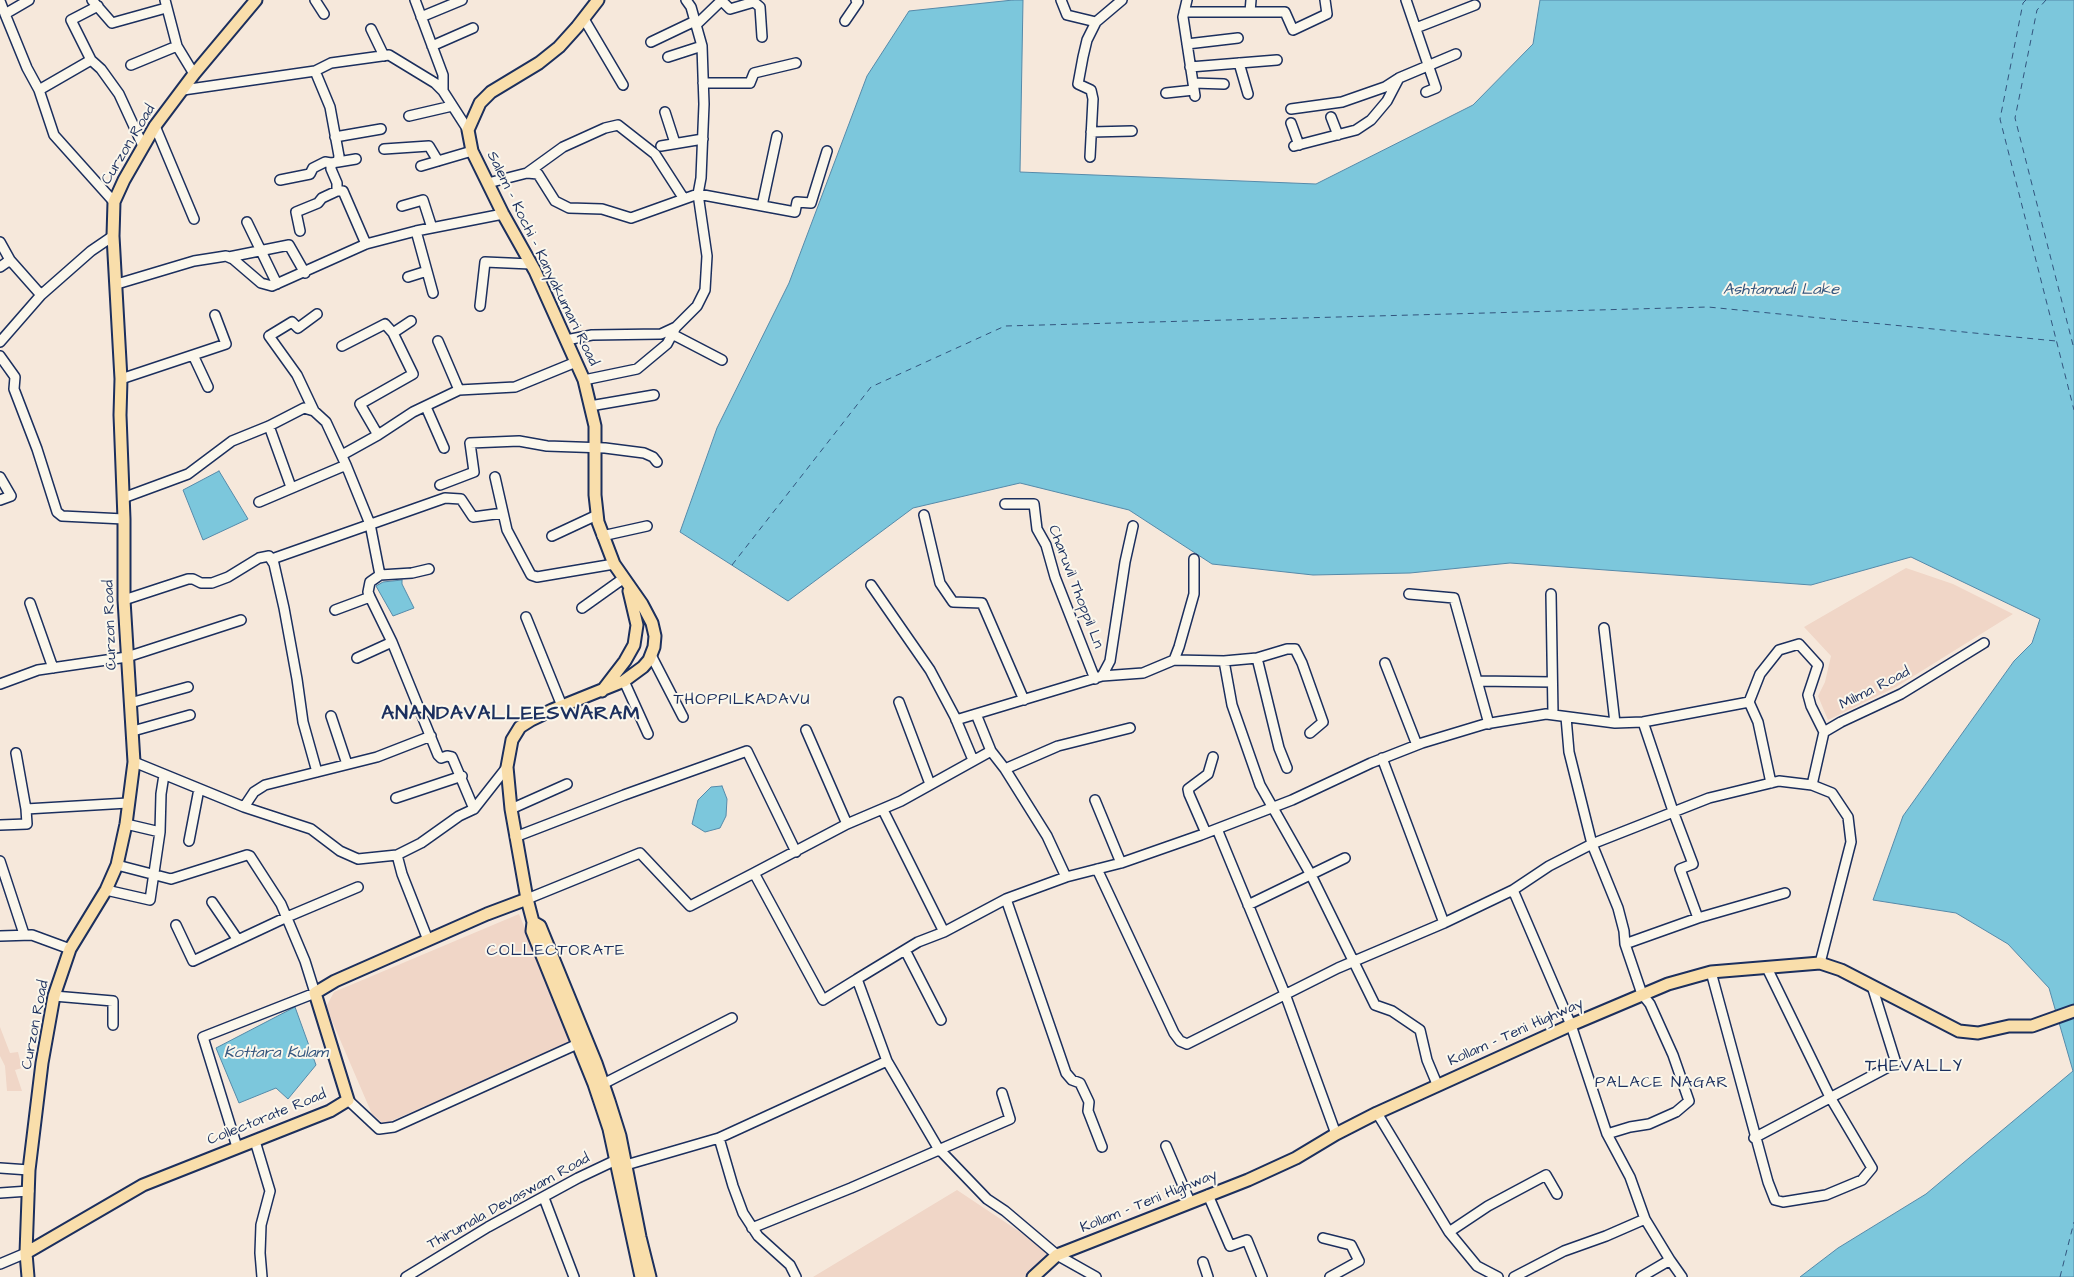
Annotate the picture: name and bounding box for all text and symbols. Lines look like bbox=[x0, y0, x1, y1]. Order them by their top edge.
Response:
street label: Curzon Road bbox=[98, 102, 160, 188]
street label: Salem - Kochi - Kanyakumari Road bbox=[482, 149, 602, 369]
water label: Ashtamudi Lake bbox=[1723, 281, 1839, 301]
street label: Charuvil Thoppil Ln bbox=[1043, 523, 1107, 651]
street label: Curzon Road bbox=[100, 580, 122, 670]
street label: Milma Road bbox=[1837, 664, 1913, 714]
district label: THOPPILKADAVU bbox=[672, 691, 812, 711]
district label: ANANDAVALLEESWARAM bbox=[379, 703, 643, 727]
district label: COLLECTORATE bbox=[485, 942, 627, 962]
street label: Curzon Road bbox=[19, 979, 53, 1071]
street label: Kollam - Teni Highway bbox=[1446, 995, 1586, 1071]
water label: Kottara Kulam bbox=[224, 1044, 328, 1064]
district label: THEVALLY bbox=[1864, 1056, 1964, 1078]
district label: PALACE NAGAR bbox=[1594, 1074, 1730, 1094]
street label: Collectorate Road bbox=[205, 1086, 329, 1150]
street label: Thirumala Devaswam Road bbox=[425, 1150, 593, 1254]
street label: Kollam - Teni Highway bbox=[1078, 1166, 1220, 1238]

